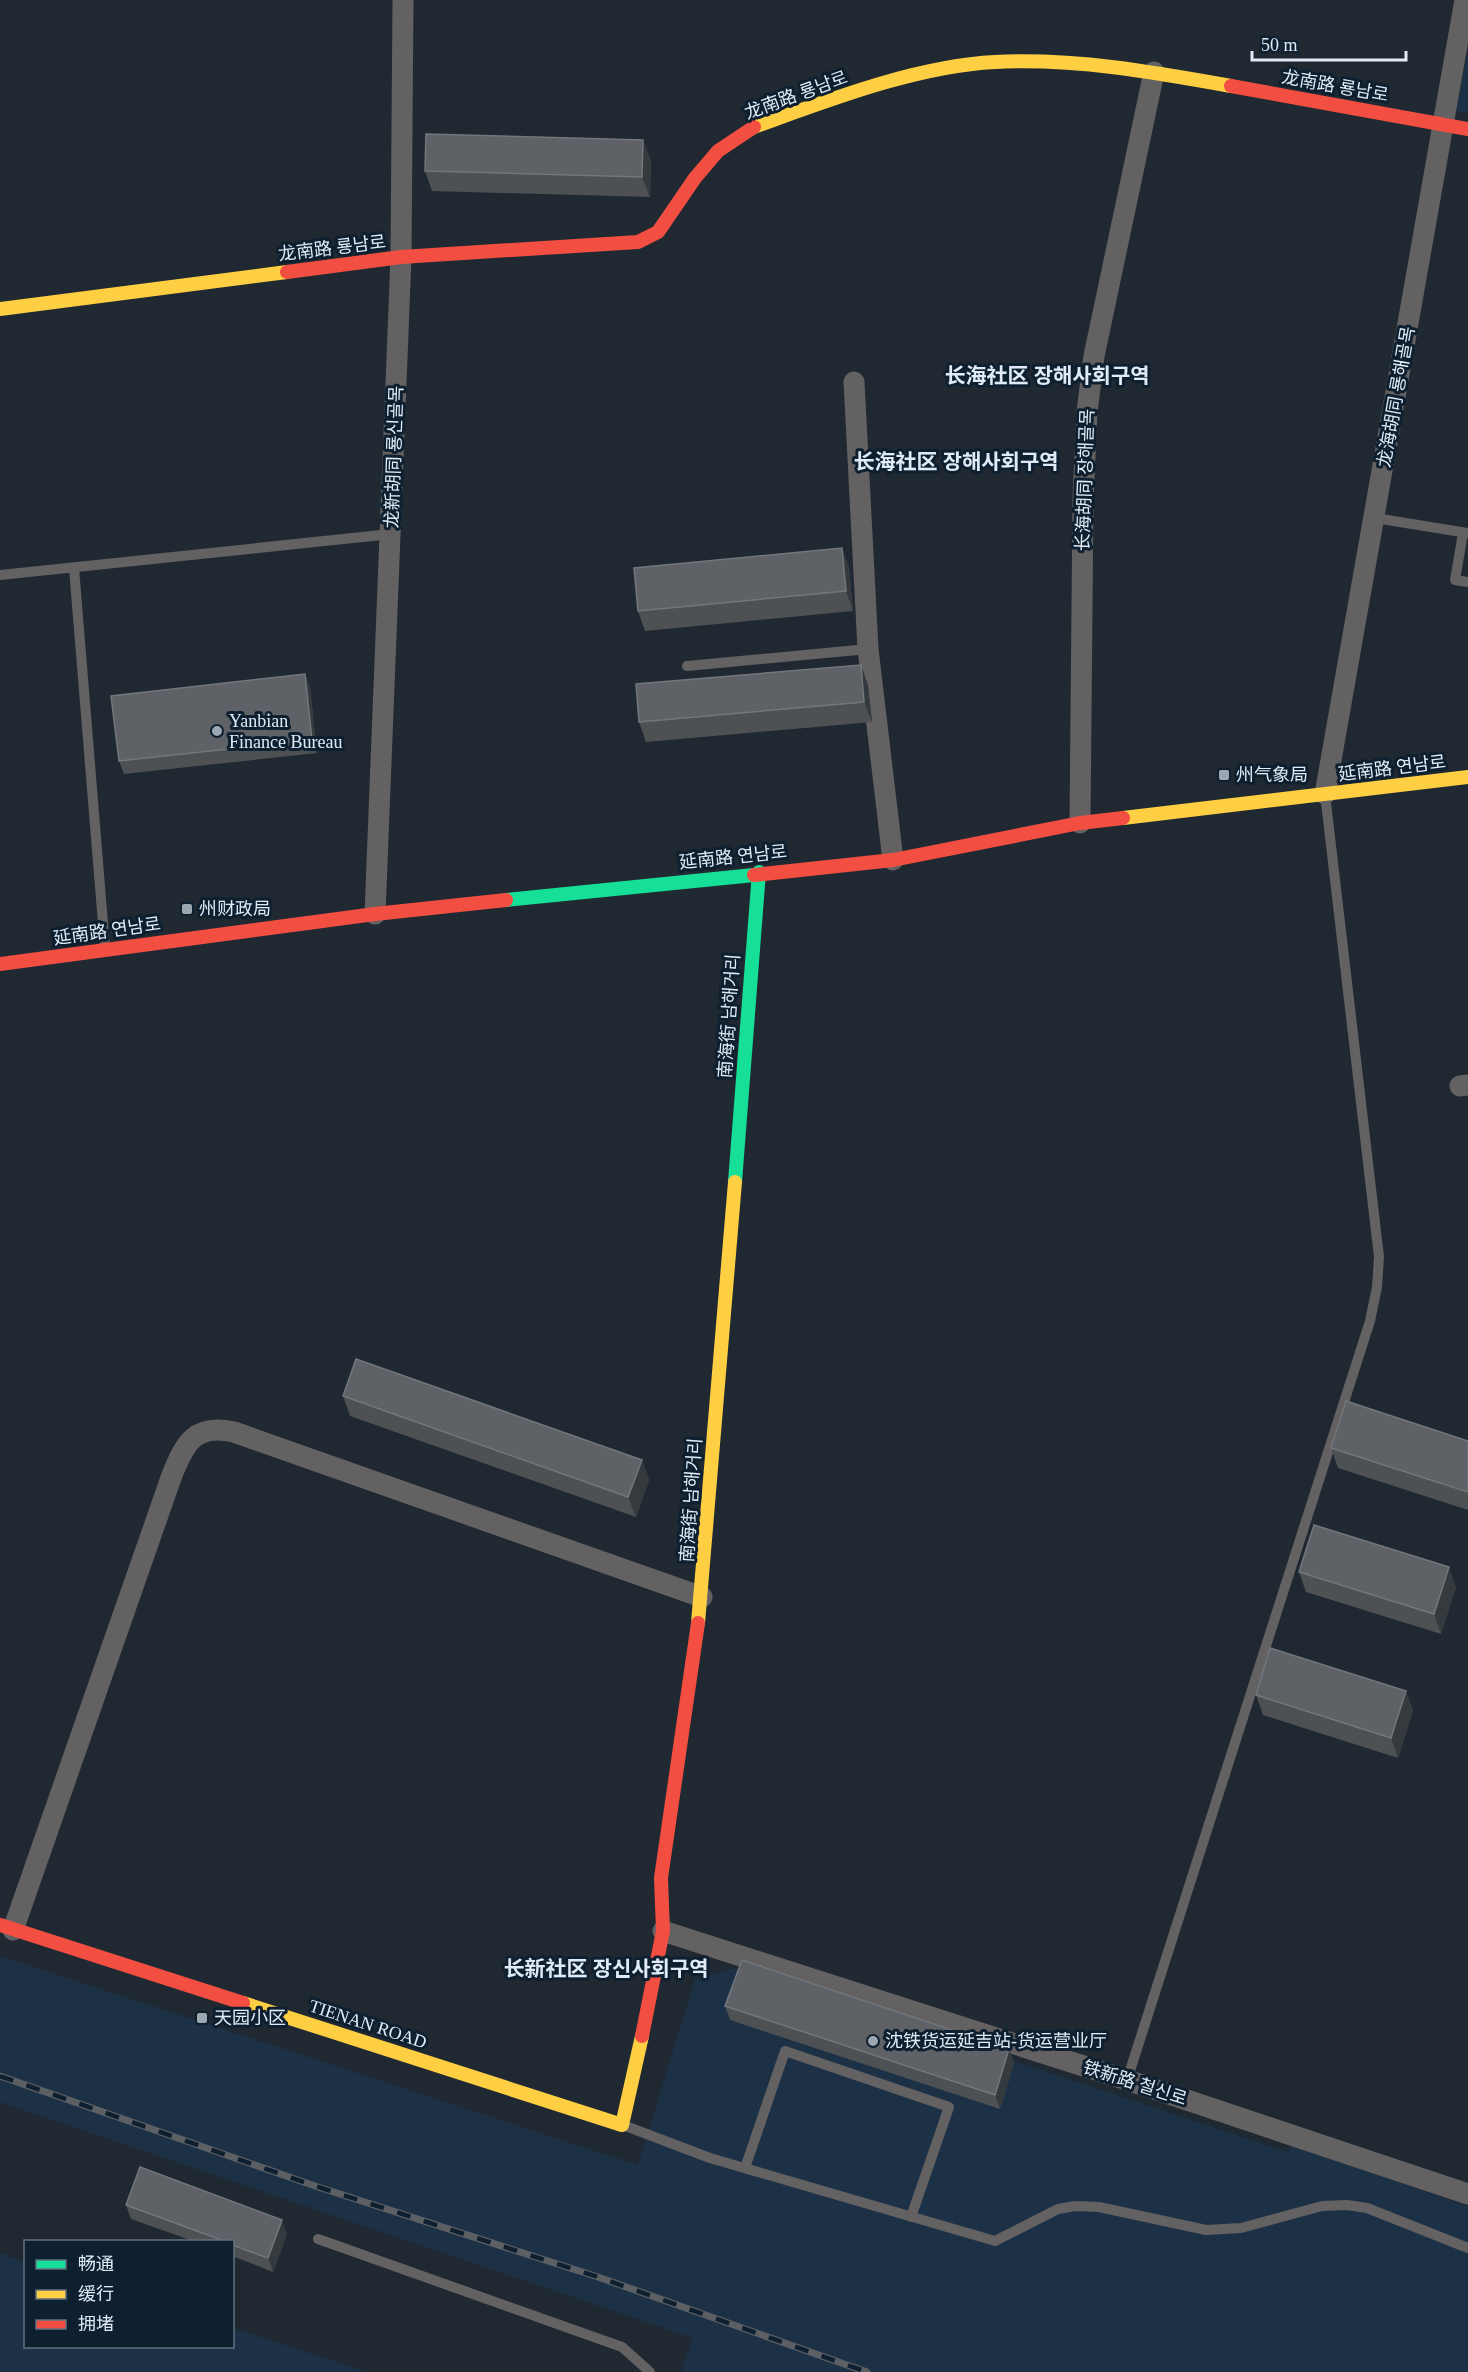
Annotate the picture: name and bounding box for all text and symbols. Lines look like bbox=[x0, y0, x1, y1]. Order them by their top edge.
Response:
scale bar bbox=[1252, 24, 1406, 62]
text: 50 m bbox=[1261, 35, 1298, 55]
street label: 龙南路 룡남로 bbox=[742, 67, 850, 123]
street label: 龙南路 룡남로 bbox=[1280, 67, 1390, 105]
street label: 龙南路 룡남로 bbox=[277, 231, 387, 265]
street label: 龙海胡同 룡해골목 bbox=[1374, 325, 1418, 469]
district label: 长海社区 장해사회구역 bbox=[944, 364, 1150, 388]
street label: 龙新胡同 룡신골목 bbox=[382, 385, 406, 529]
street label: 长海胡同 장해골목 bbox=[1073, 408, 1097, 552]
district label: 长海社区 장해사회구역 bbox=[853, 450, 1059, 474]
place label: Yanbian Finance Bureau bbox=[229, 711, 342, 752]
marker: Yanbian Finance Bureau bbox=[210, 724, 224, 738]
street label: 延南路 연남로 bbox=[1337, 751, 1447, 785]
place label: 州气象局 bbox=[1236, 765, 1308, 785]
marker: 州气象局 bbox=[1217, 768, 1231, 782]
street label: 延南路 연남로 bbox=[678, 841, 788, 873]
place label: 州财政局 bbox=[199, 899, 271, 919]
marker: 州财政局 bbox=[180, 902, 194, 916]
street label: 延南路 연남로 bbox=[52, 914, 162, 948]
street label: 南海街 남해거리 bbox=[715, 953, 743, 1079]
street label: 南海街 남해거리 bbox=[677, 1437, 705, 1563]
district label: 长新社区 장신사회구역 bbox=[503, 1957, 709, 1981]
street label: TIENAN ROAD bbox=[307, 1996, 429, 2052]
place label: 天园小区 bbox=[214, 2008, 286, 2028]
marker: 天园小区 bbox=[195, 2011, 209, 2025]
place label: 沈铁货运延吉站-货运营业厅 bbox=[885, 2031, 1107, 2051]
marker: 沈铁货运延吉站-货运营业厅 bbox=[866, 2034, 880, 2048]
street label: 铁新路 철신로 bbox=[1080, 2057, 1190, 2109]
legend bbox=[24, 2240, 234, 2348]
text: 畅通 bbox=[78, 2254, 114, 2274]
text: 缓行 bbox=[78, 2284, 114, 2304]
text: 拥堵 bbox=[78, 2314, 114, 2334]

